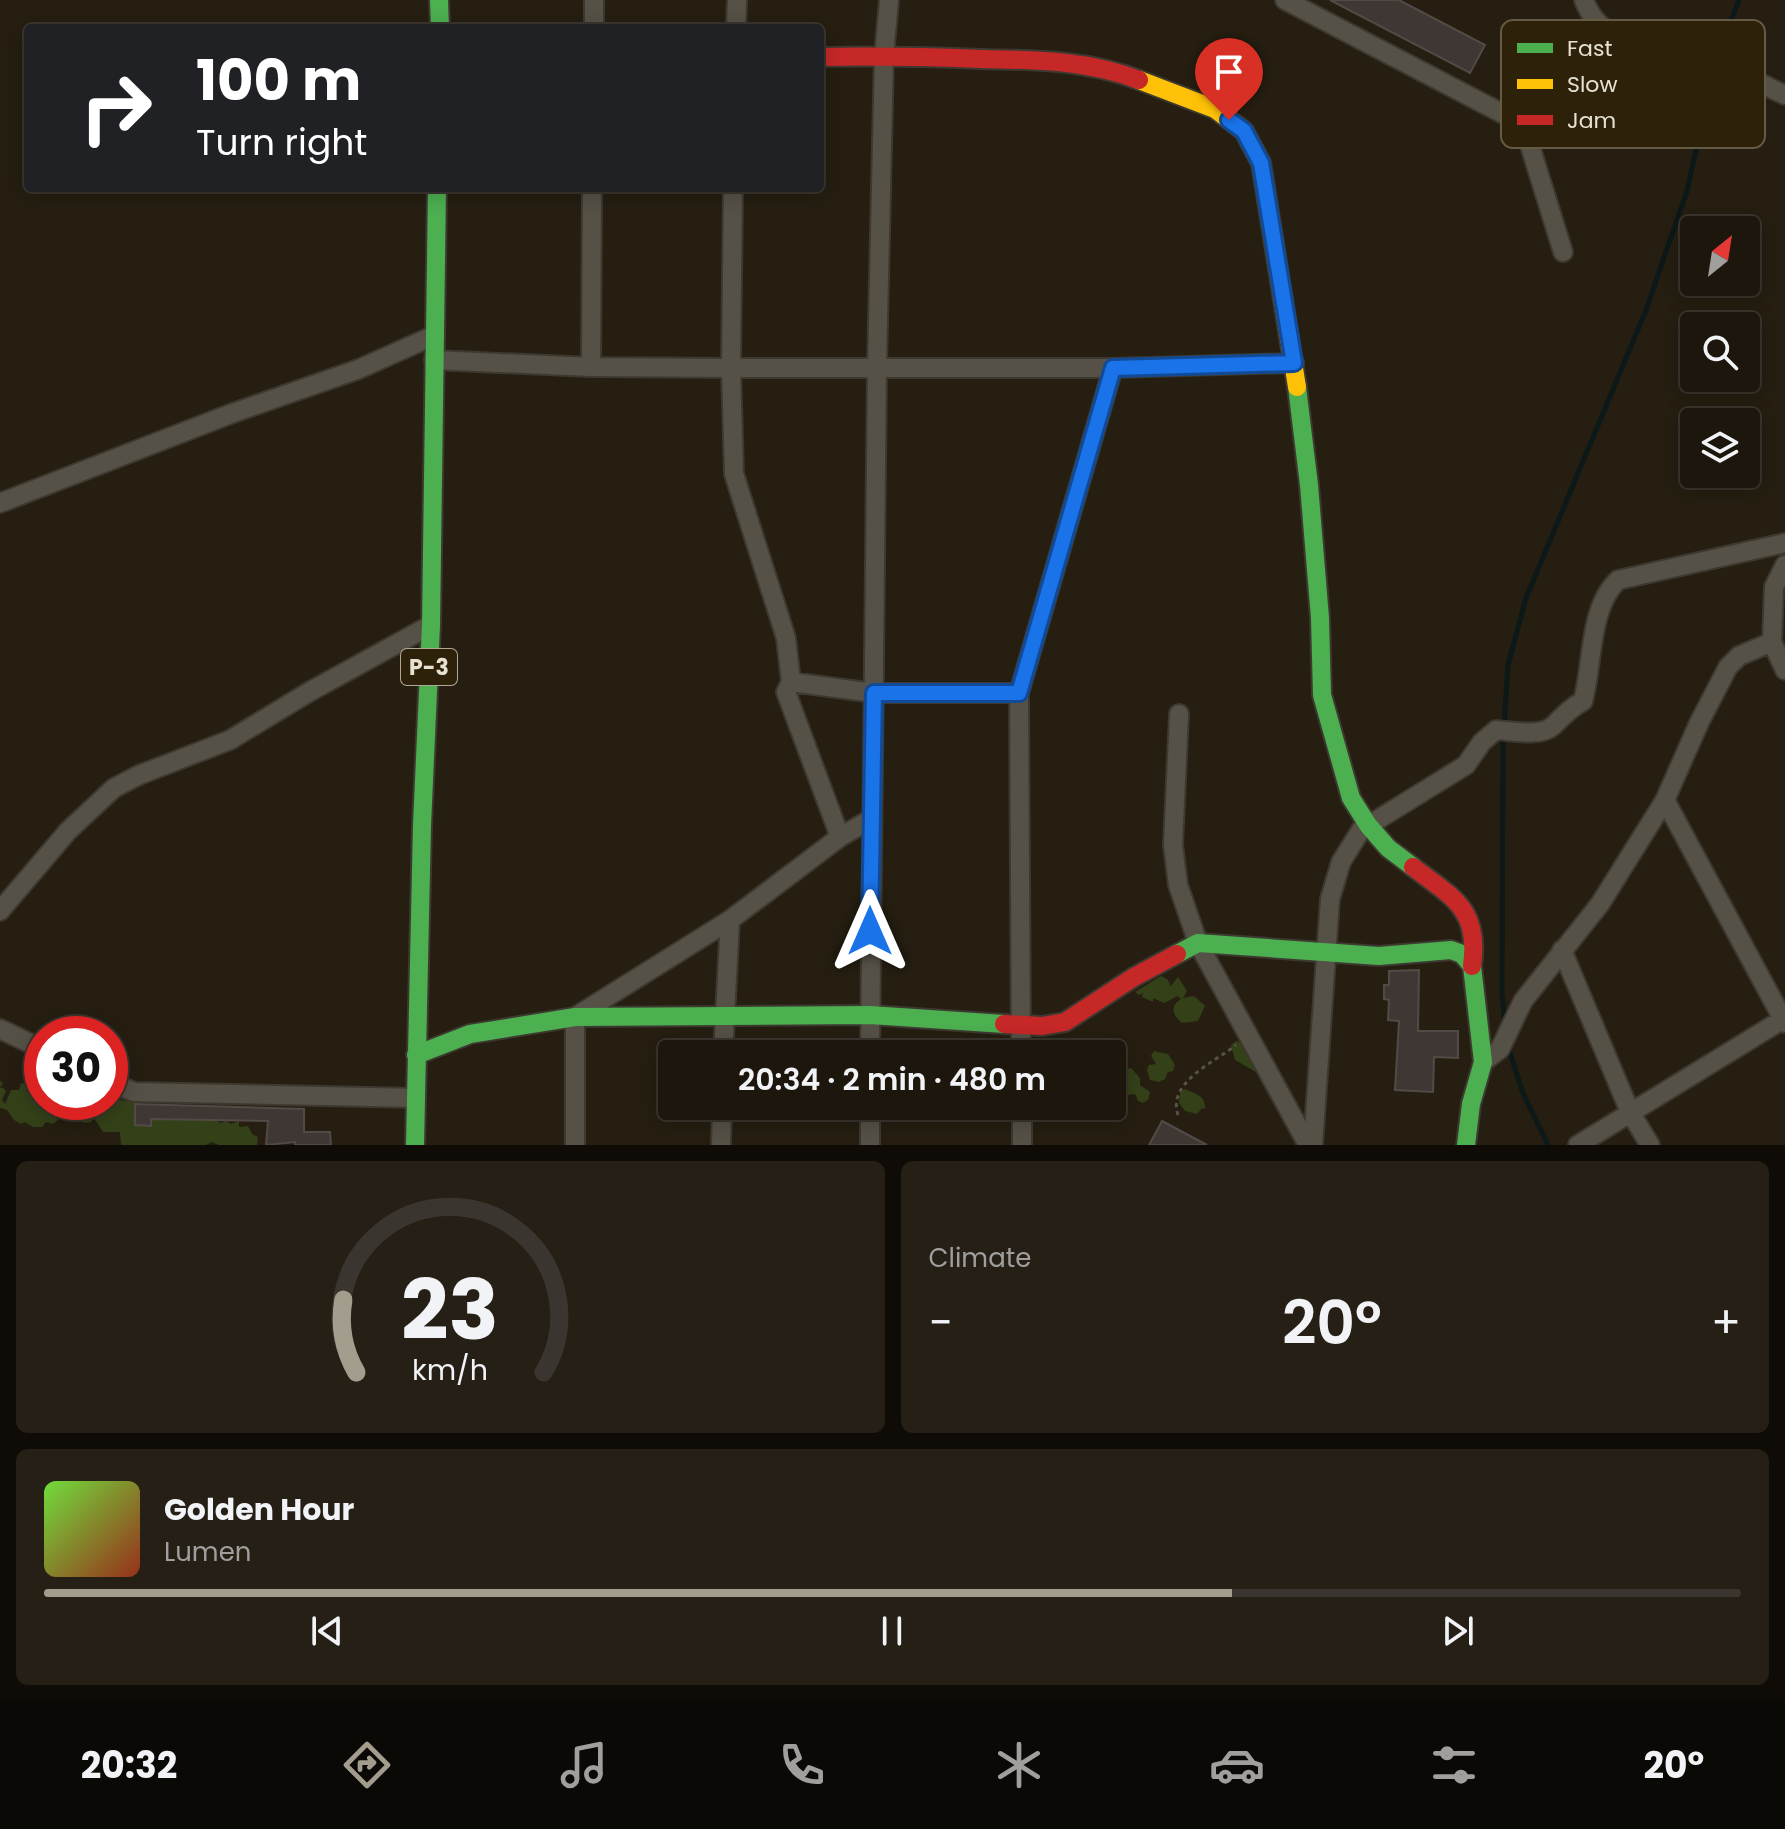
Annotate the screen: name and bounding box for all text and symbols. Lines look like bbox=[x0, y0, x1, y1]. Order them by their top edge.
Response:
legend bbox=[1501, 20, 1765, 148]
text: Fast bbox=[1567, 33, 1612, 64]
pin bbox=[1195, 38, 1263, 120]
text: 100 m bbox=[196, 41, 361, 120]
icon: arrive bbox=[1207, 50, 1251, 94]
icon: right bbox=[64, 56, 168, 160]
text: Slow bbox=[1567, 69, 1617, 100]
text: Jam bbox=[1567, 105, 1616, 136]
text: Turn right bbox=[196, 117, 367, 168]
north arrow bbox=[1680, 216, 1760, 296]
map controls bbox=[1680, 216, 1760, 488]
button: search bbox=[1680, 312, 1760, 392]
button: layers bbox=[1680, 408, 1760, 488]
road number: P-3 bbox=[401, 649, 457, 685]
position arrow bbox=[828, 889, 912, 973]
speed limit sign: 30 bbox=[24, 1016, 128, 1120]
text: 20:34 · 2 min · 480 m bbox=[738, 1058, 1046, 1101]
text: Climate bbox=[929, 1240, 1031, 1276]
text: 23 bbox=[401, 1252, 499, 1368]
text: 20° bbox=[1282, 1281, 1382, 1365]
text: − bbox=[929, 1292, 953, 1353]
text: + bbox=[1711, 1292, 1741, 1353]
text: km/h bbox=[412, 1350, 488, 1390]
text: Golden Hour bbox=[164, 1488, 354, 1531]
text: Lumen bbox=[164, 1534, 251, 1570]
icon: previous bbox=[305, 1609, 349, 1653]
icon: pause bbox=[870, 1609, 914, 1653]
icon: next bbox=[1436, 1609, 1480, 1653]
icon: directions bbox=[339, 1737, 395, 1793]
icon: music bbox=[556, 1737, 612, 1793]
icon: phone bbox=[774, 1737, 830, 1793]
icon: climate bbox=[991, 1737, 1047, 1793]
icon: car bbox=[1209, 1737, 1265, 1793]
icon: filters bbox=[1426, 1737, 1482, 1793]
text: 20:32 bbox=[81, 1740, 177, 1791]
text: 20° bbox=[1643, 1740, 1704, 1791]

